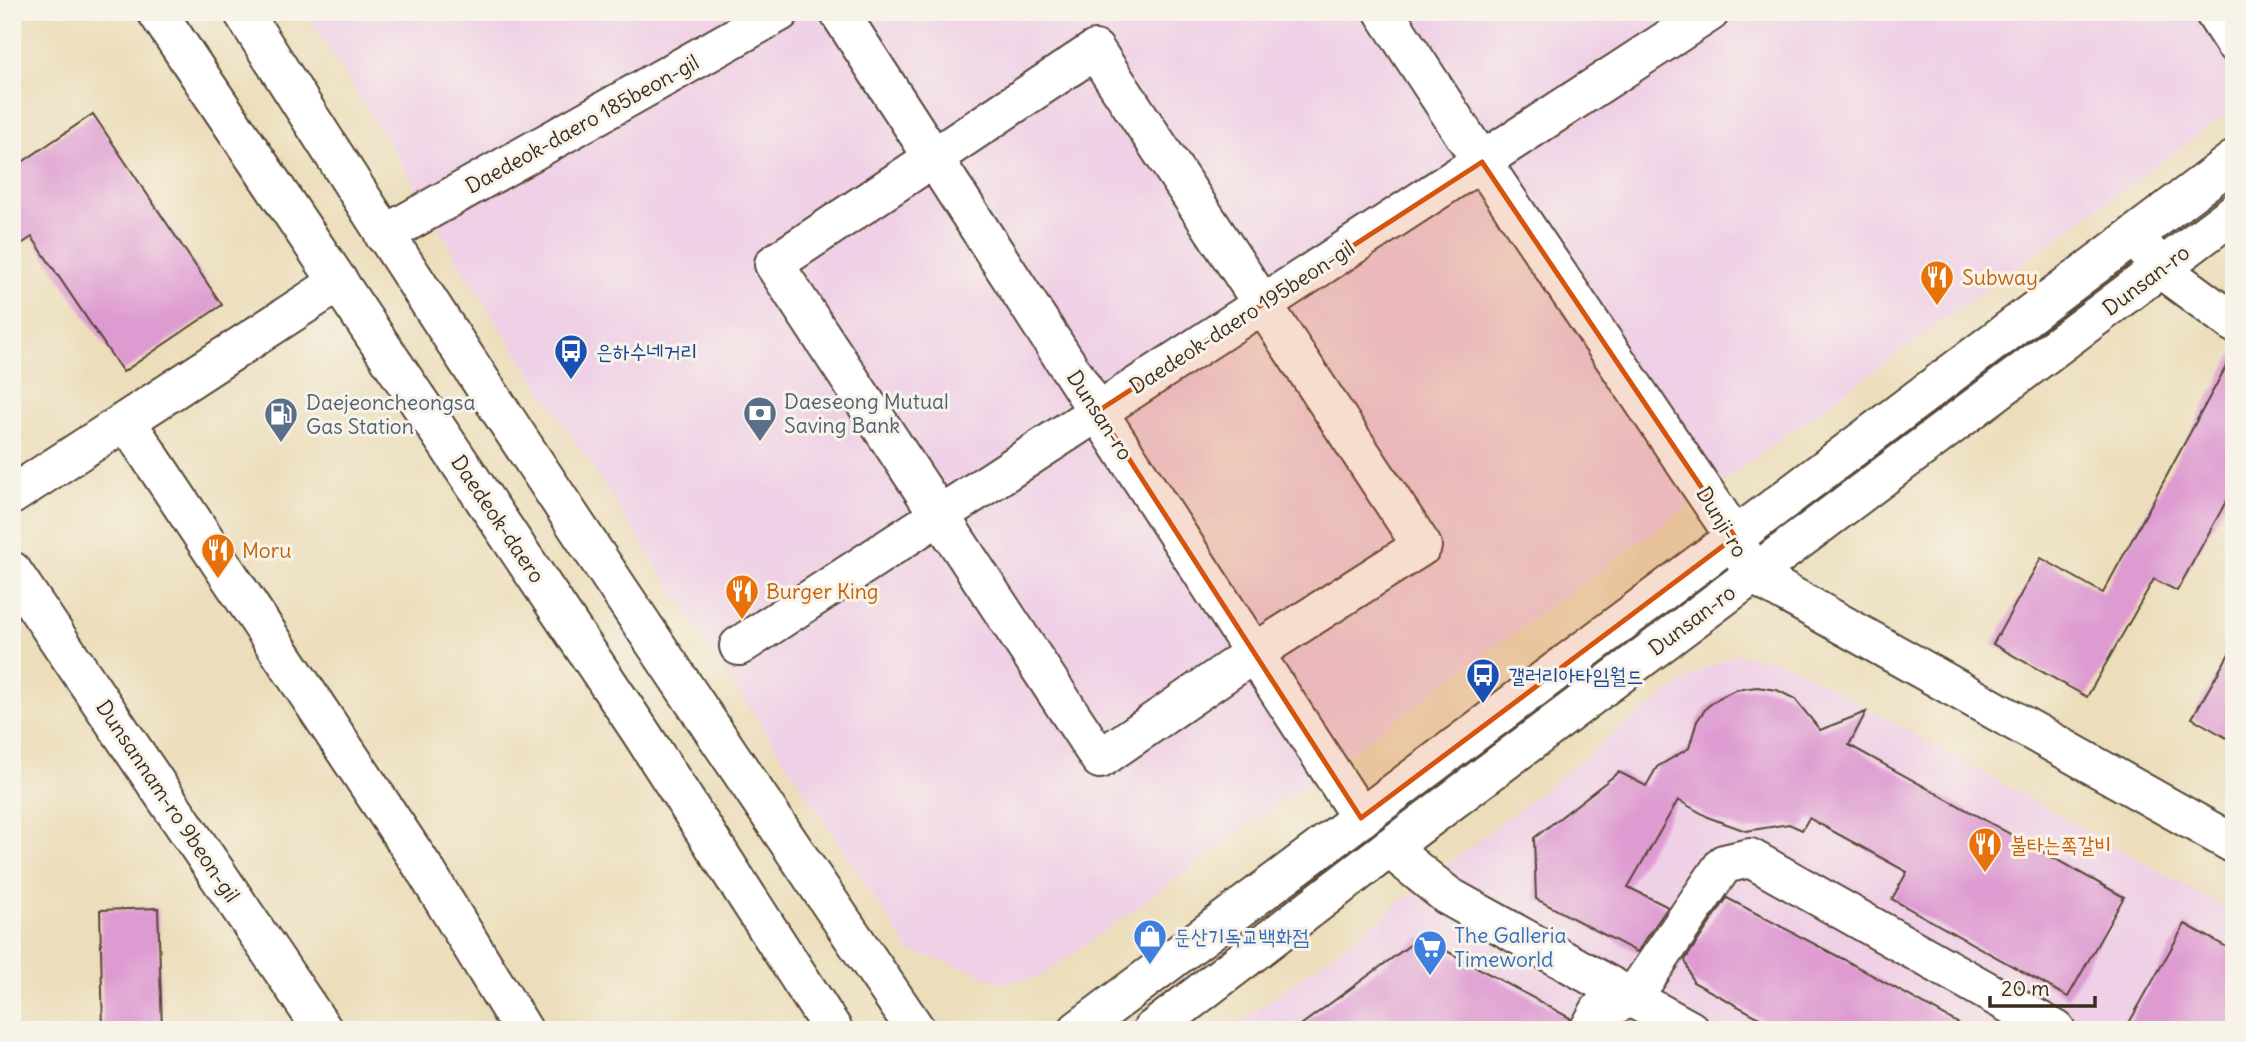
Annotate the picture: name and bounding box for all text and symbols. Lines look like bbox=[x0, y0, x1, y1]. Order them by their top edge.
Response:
street label: Daedeok-daero 185beon-gil bbox=[460, 48, 704, 200]
street label: Daedeok-daero 195beon-gil bbox=[1124, 234, 1360, 400]
street label: Dunsan-ro bbox=[2097, 239, 2195, 321]
restaurant icon: Subway bbox=[1918, 258, 1956, 307]
place label: Subway bbox=[1962, 264, 2038, 291]
bus stop icon: 은하수네거리 bbox=[552, 332, 590, 381]
place label: 은하수네거리 bbox=[596, 338, 697, 365]
street label: Dunsan-ro bbox=[1061, 365, 1139, 465]
place label: Daeseong Mutual Saving Bank bbox=[784, 388, 949, 439]
place label: Daejeoncheongsa Gas Station bbox=[306, 389, 475, 440]
bank icon: Daeseong Mutual Saving Bank bbox=[741, 394, 779, 443]
fuel station icon: Daejeoncheongsa Gas Station bbox=[262, 395, 300, 444]
street label: Daedeok-daero bbox=[445, 450, 551, 588]
street label: Dunji-ro bbox=[1690, 482, 1754, 562]
restaurant icon: Moru bbox=[199, 531, 237, 580]
place label: Moru bbox=[242, 537, 292, 564]
restaurant icon: Burger King bbox=[723, 572, 761, 621]
place label: Burger King bbox=[766, 578, 879, 605]
street label: Dunsan-ro bbox=[1643, 579, 1741, 661]
bus stop icon: 갤러리아타임월드 bbox=[1464, 656, 1502, 705]
place label: 갤러리아타임월드 bbox=[1508, 662, 1643, 689]
street label: Dunsannam-ro 9beon-gil bbox=[90, 695, 246, 907]
restaurant icon: 불타는쪽갈비 bbox=[1966, 825, 2004, 874]
place label: 불타는쪽갈비 bbox=[2010, 831, 2111, 858]
shop icon: 둔산기독교백화점 bbox=[1131, 917, 1169, 966]
place label: The Galleria Timeworld bbox=[1454, 922, 1567, 973]
place label: 둔산기독교백화점 bbox=[1174, 923, 1309, 950]
supermarket icon: The Galleria Timeworld bbox=[1411, 928, 1449, 977]
scale bar bbox=[1990, 965, 2096, 1009]
text: 20 m bbox=[2001, 975, 2050, 1002]

